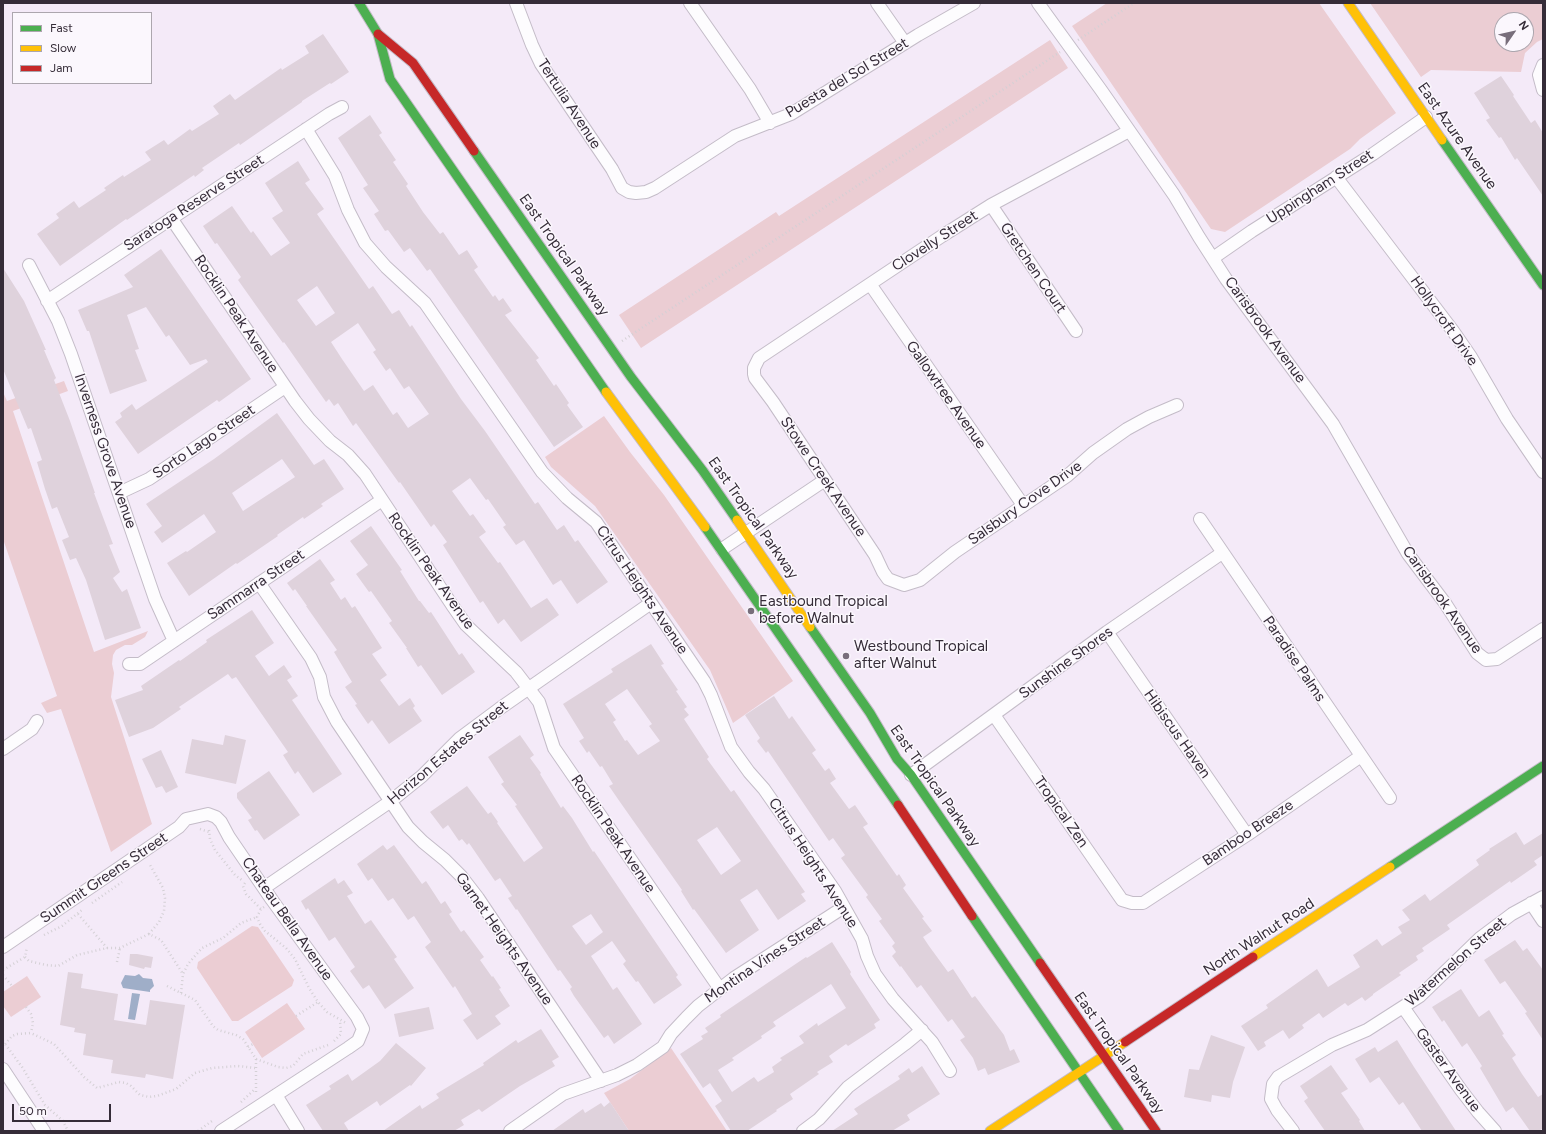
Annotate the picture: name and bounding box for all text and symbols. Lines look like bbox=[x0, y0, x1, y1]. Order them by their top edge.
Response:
legend bbox=[12, 12, 152, 84]
north arrow bbox=[1494, 12, 1534, 52]
text: N bbox=[1516, 18, 1531, 33]
text: Fast bbox=[50, 21, 73, 35]
street label: Puesta del Sol Street bbox=[782, 34, 912, 122]
text: Slow bbox=[50, 41, 76, 55]
street label: Tertulia Avenue bbox=[533, 56, 605, 152]
text: Jam bbox=[50, 61, 73, 75]
street label: East Azure Avenue bbox=[1413, 79, 1501, 193]
street label: Uppingham Street bbox=[1263, 146, 1377, 228]
street label: Saratoga Reserve Street bbox=[121, 151, 267, 255]
street label: East Tropical Parkway bbox=[515, 190, 613, 320]
street label: Clovelly Street bbox=[889, 207, 981, 275]
street label: Gretchen Court bbox=[996, 219, 1070, 317]
street label: Rocklin Peak Avenue bbox=[190, 252, 282, 376]
street label: Carisbrook Avenue bbox=[1220, 273, 1310, 387]
street label: Hollycroft Drive bbox=[1406, 273, 1482, 369]
street label: Gallowtree Avenue bbox=[902, 338, 990, 452]
street label: Inverness Grove Avenue bbox=[70, 371, 140, 531]
street label: Sorto Lago Street bbox=[149, 401, 259, 483]
street label: Stowe Creek Avenue bbox=[776, 414, 870, 540]
street label: East Tropical Parkway bbox=[704, 453, 802, 583]
street label: Salsbury Cove Drive bbox=[965, 457, 1085, 549]
street label: Rocklin Peak Avenue bbox=[384, 509, 478, 633]
street label: Citrus Heights Avenue bbox=[592, 522, 692, 658]
street label: Carisbrook Avenue bbox=[1398, 543, 1486, 657]
street label: Sammarra Street bbox=[204, 546, 308, 624]
place label: Eastbound Tropical before Walnut bbox=[759, 593, 888, 628]
marker: Eastbound Tropical before Walnut bbox=[746, 606, 756, 616]
street label: Paradise Palms bbox=[1259, 613, 1329, 705]
street label: Sunshine Shores bbox=[1016, 623, 1116, 703]
place label: Westbound Tropical after Walnut bbox=[854, 638, 988, 673]
marker: Westbound Tropical after Walnut bbox=[841, 651, 851, 661]
street label: Hibiscus Haven bbox=[1140, 686, 1214, 782]
street label: Horizon Estates Street bbox=[384, 697, 512, 809]
street label: East Tropical Parkway bbox=[886, 721, 984, 851]
street label: Rocklin Peak Avenue bbox=[567, 772, 659, 896]
street label: Tropical Zen bbox=[1030, 773, 1092, 851]
street label: Citrus Heights Avenue bbox=[764, 795, 862, 931]
street label: Bamboo Breeze bbox=[1199, 796, 1297, 870]
street label: Summit Greens Street bbox=[37, 829, 171, 927]
street label: Chateau Bella Avenue bbox=[238, 854, 336, 984]
street label: Garnet Heights Avenue bbox=[452, 869, 556, 1009]
street label: North Walnut Road bbox=[1200, 894, 1318, 980]
street label: Montina Vines Street bbox=[701, 913, 829, 1007]
street label: Watermelon Street bbox=[1402, 913, 1510, 1011]
street label: East Tropical Parkway bbox=[1070, 988, 1168, 1118]
street label: Gaster Avenue bbox=[1412, 1025, 1484, 1115]
scale bar bbox=[14, 1096, 113, 1122]
text: 50 m bbox=[19, 1104, 47, 1118]

